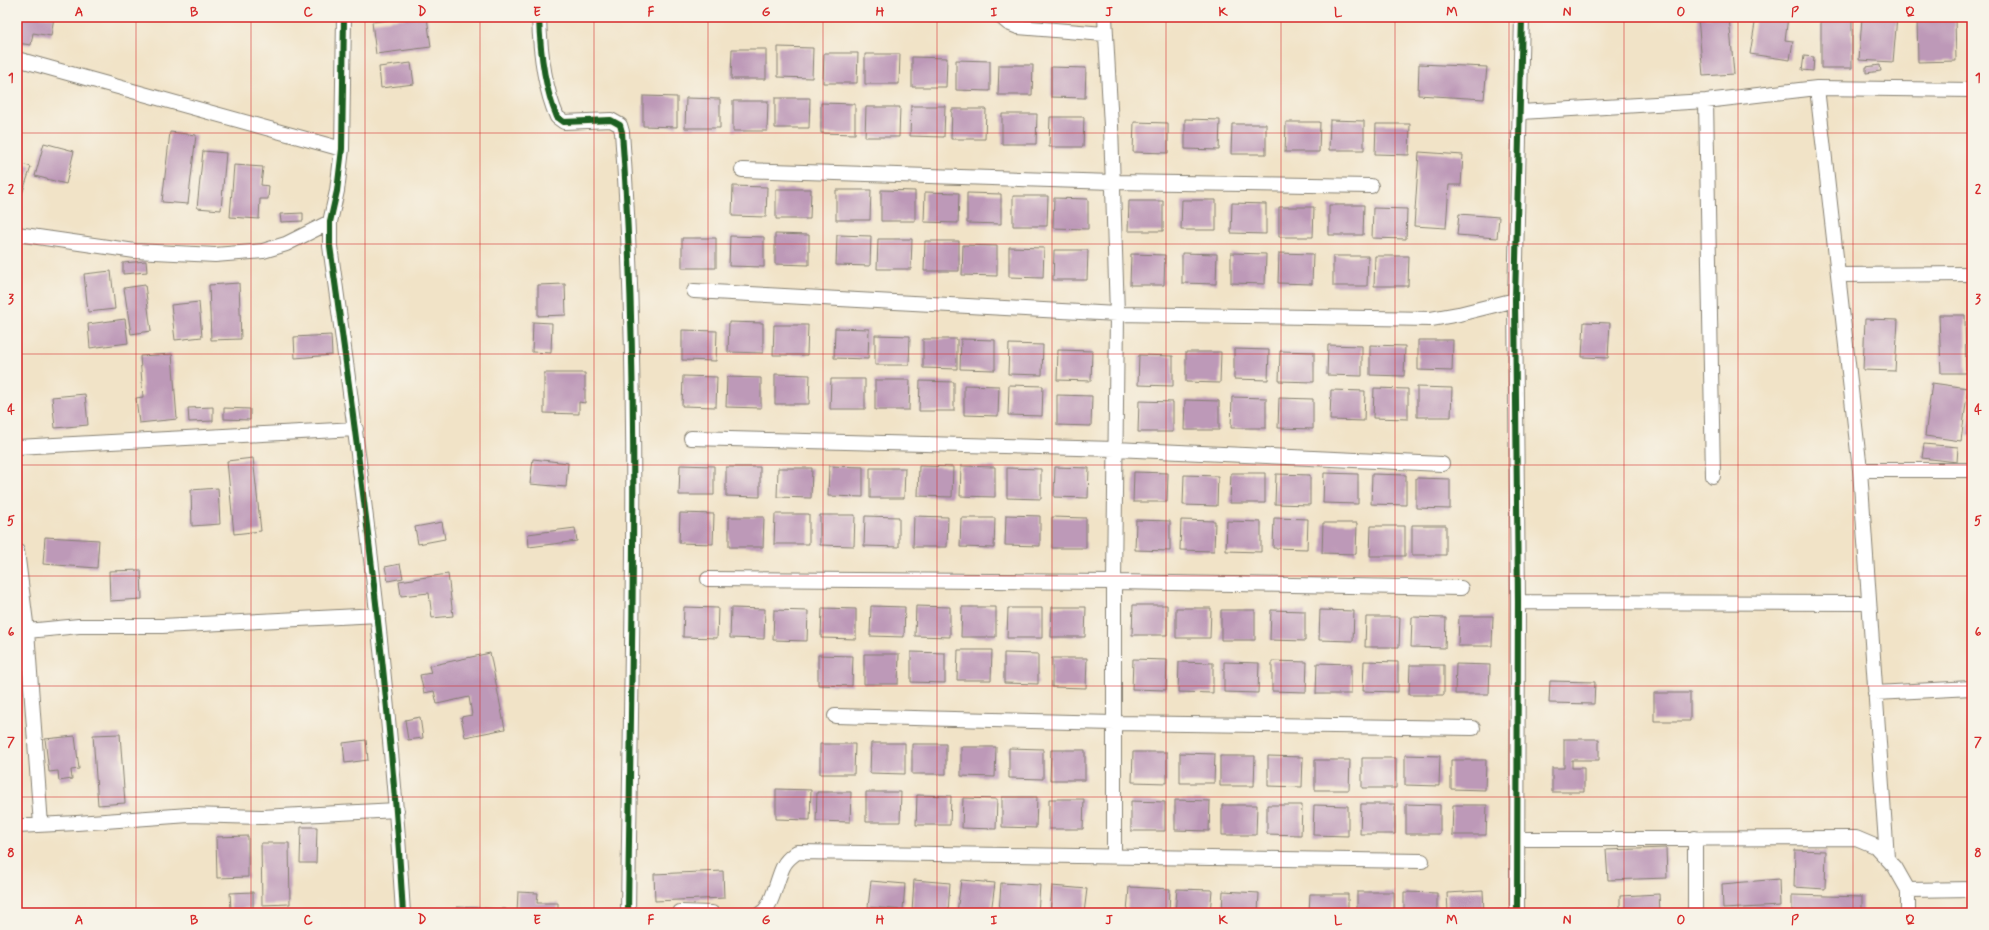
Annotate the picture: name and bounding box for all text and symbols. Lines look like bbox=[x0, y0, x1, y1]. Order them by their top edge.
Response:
text: A bbox=[75, 4, 83, 21]
text: B bbox=[190, 4, 199, 21]
text: C bbox=[303, 4, 313, 21]
text: D bbox=[418, 4, 427, 21]
text: E bbox=[533, 4, 541, 21]
text: F bbox=[648, 4, 655, 21]
text: G bbox=[762, 4, 771, 21]
text: H bbox=[876, 4, 885, 21]
text: I bbox=[991, 4, 998, 21]
text: J bbox=[1105, 4, 1113, 21]
text: K bbox=[1218, 4, 1228, 21]
text: L bbox=[1334, 4, 1343, 21]
text: M bbox=[1446, 4, 1458, 21]
text: N bbox=[1563, 4, 1572, 21]
text: O bbox=[1677, 4, 1686, 21]
text: P bbox=[1791, 4, 1799, 21]
text: Q bbox=[1905, 4, 1915, 21]
text: 1 bbox=[8, 70, 14, 87]
text: 1 bbox=[1975, 70, 1981, 87]
text: 2 bbox=[8, 181, 15, 198]
text: 2 bbox=[1975, 181, 1982, 198]
text: 3 bbox=[8, 291, 14, 308]
text: 3 bbox=[1975, 291, 1981, 308]
text: 4 bbox=[7, 402, 15, 419]
text: 4 bbox=[1974, 402, 1982, 419]
text: 5 bbox=[7, 513, 15, 530]
text: 5 bbox=[1974, 513, 1982, 530]
text: 6 bbox=[8, 624, 15, 641]
text: 6 bbox=[1975, 624, 1982, 641]
text: 7 bbox=[7, 734, 15, 751]
text: 7 bbox=[1974, 734, 1982, 751]
text: 8 bbox=[7, 845, 15, 862]
text: 8 bbox=[1974, 845, 1982, 862]
text: A bbox=[75, 912, 83, 929]
text: B bbox=[190, 912, 199, 929]
text: C bbox=[303, 912, 313, 929]
text: D bbox=[418, 912, 427, 929]
text: E bbox=[533, 912, 541, 929]
text: F bbox=[648, 912, 655, 929]
text: G bbox=[762, 912, 771, 929]
text: H bbox=[876, 912, 885, 929]
text: I bbox=[991, 912, 998, 929]
text: J bbox=[1105, 912, 1113, 929]
text: K bbox=[1218, 912, 1228, 929]
text: L bbox=[1334, 912, 1343, 929]
text: M bbox=[1446, 912, 1458, 929]
text: N bbox=[1563, 912, 1572, 929]
text: O bbox=[1677, 912, 1686, 929]
text: P bbox=[1791, 912, 1799, 929]
text: Q bbox=[1905, 912, 1915, 929]

